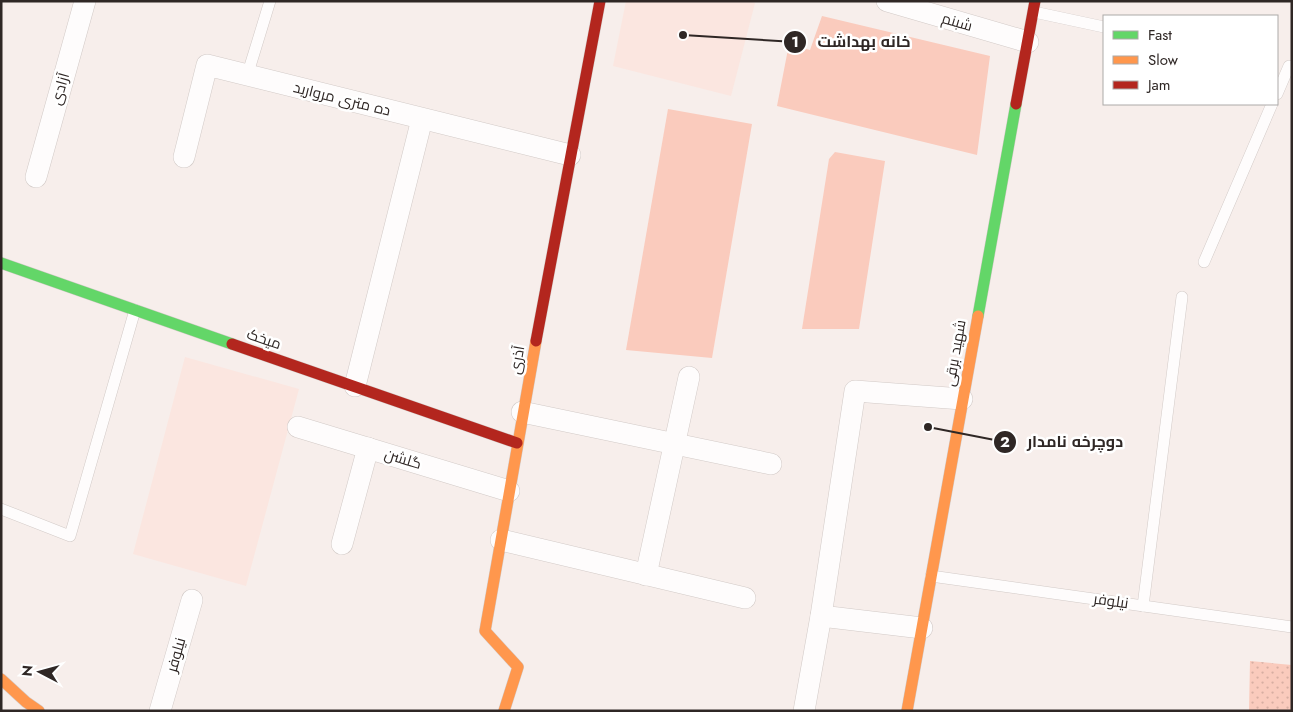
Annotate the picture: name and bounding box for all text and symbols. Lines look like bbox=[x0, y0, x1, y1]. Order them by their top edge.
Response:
street label: شبنم bbox=[939, 7, 975, 37]
legend bbox=[1103, 15, 1278, 105]
text: Fast bbox=[1148, 24, 1172, 46]
callout: خانه بهداشت bbox=[783, 26, 920, 57]
text: خانه بهداشت bbox=[818, 30, 910, 53]
text: 1 bbox=[791, 31, 799, 53]
text: Slow bbox=[1148, 49, 1179, 71]
street label: آزادی bbox=[45, 70, 75, 108]
text: Jam bbox=[1146, 74, 1171, 96]
street label: ده متری مروارید bbox=[291, 76, 393, 122]
street label: شهید برقی bbox=[938, 318, 972, 388]
street label: میخک bbox=[244, 323, 284, 355]
street label: آذری bbox=[504, 344, 530, 376]
callout: دوچرخه نامدار bbox=[992, 426, 1133, 457]
text: دوچرخه نامدار bbox=[1026, 430, 1123, 453]
text: 2 bbox=[1000, 431, 1010, 453]
street label: گلشن bbox=[382, 443, 424, 475]
street label: نیلوفر bbox=[1091, 588, 1130, 614]
street label: نیلوفر bbox=[160, 635, 191, 676]
north arrow bbox=[15, 647, 65, 697]
text: N bbox=[17, 664, 38, 677]

